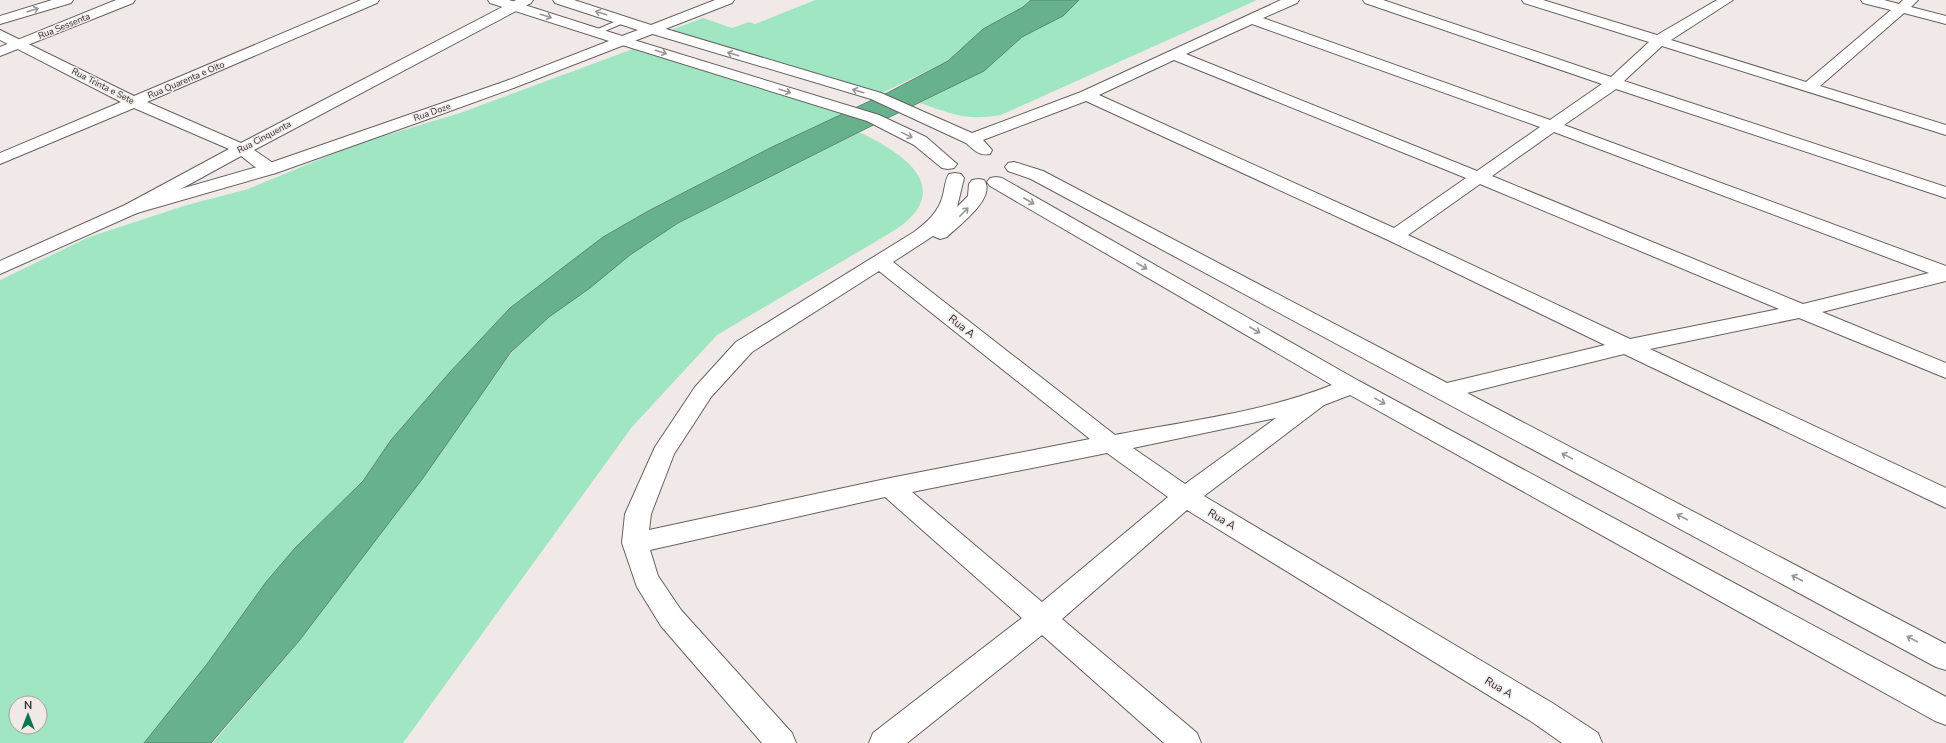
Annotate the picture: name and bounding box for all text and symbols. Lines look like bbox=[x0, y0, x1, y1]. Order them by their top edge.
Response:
one-way arrow bbox=[26, 6, 39, 13]
one-way arrow bbox=[595, 9, 607, 17]
street label: Rua Sessenta bbox=[36, 10, 92, 42]
one-way arrow bbox=[539, 13, 552, 20]
one-way arrow bbox=[654, 49, 667, 56]
one-way arrow bbox=[727, 50, 740, 57]
street label: Rua Quarenta e Oito bbox=[146, 58, 226, 102]
street label: Rua Trinta e Sete bbox=[70, 65, 137, 107]
one-way arrow bbox=[779, 87, 791, 95]
one-way arrow bbox=[852, 87, 865, 94]
street label: Rua Doze bbox=[412, 100, 452, 124]
street label: Rua Cinquenta bbox=[235, 118, 293, 156]
one-way arrow bbox=[901, 132, 913, 139]
one-way arrow bbox=[1023, 198, 1035, 206]
one-way arrow bbox=[959, 207, 969, 217]
one-way arrow bbox=[1136, 262, 1148, 270]
street label: Rua A bbox=[945, 311, 978, 342]
one-way arrow bbox=[1249, 327, 1261, 335]
one-way arrow bbox=[1374, 398, 1386, 406]
one-way arrow bbox=[1561, 452, 1573, 459]
street label: Rua A bbox=[1205, 505, 1239, 534]
one-way arrow bbox=[1676, 513, 1688, 520]
one-way arrow bbox=[1791, 574, 1803, 581]
one-way arrow bbox=[1906, 635, 1918, 642]
street label: Rua A bbox=[1482, 673, 1516, 702]
north arrow bbox=[8, 695, 48, 735]
text: N bbox=[24, 698, 32, 713]

